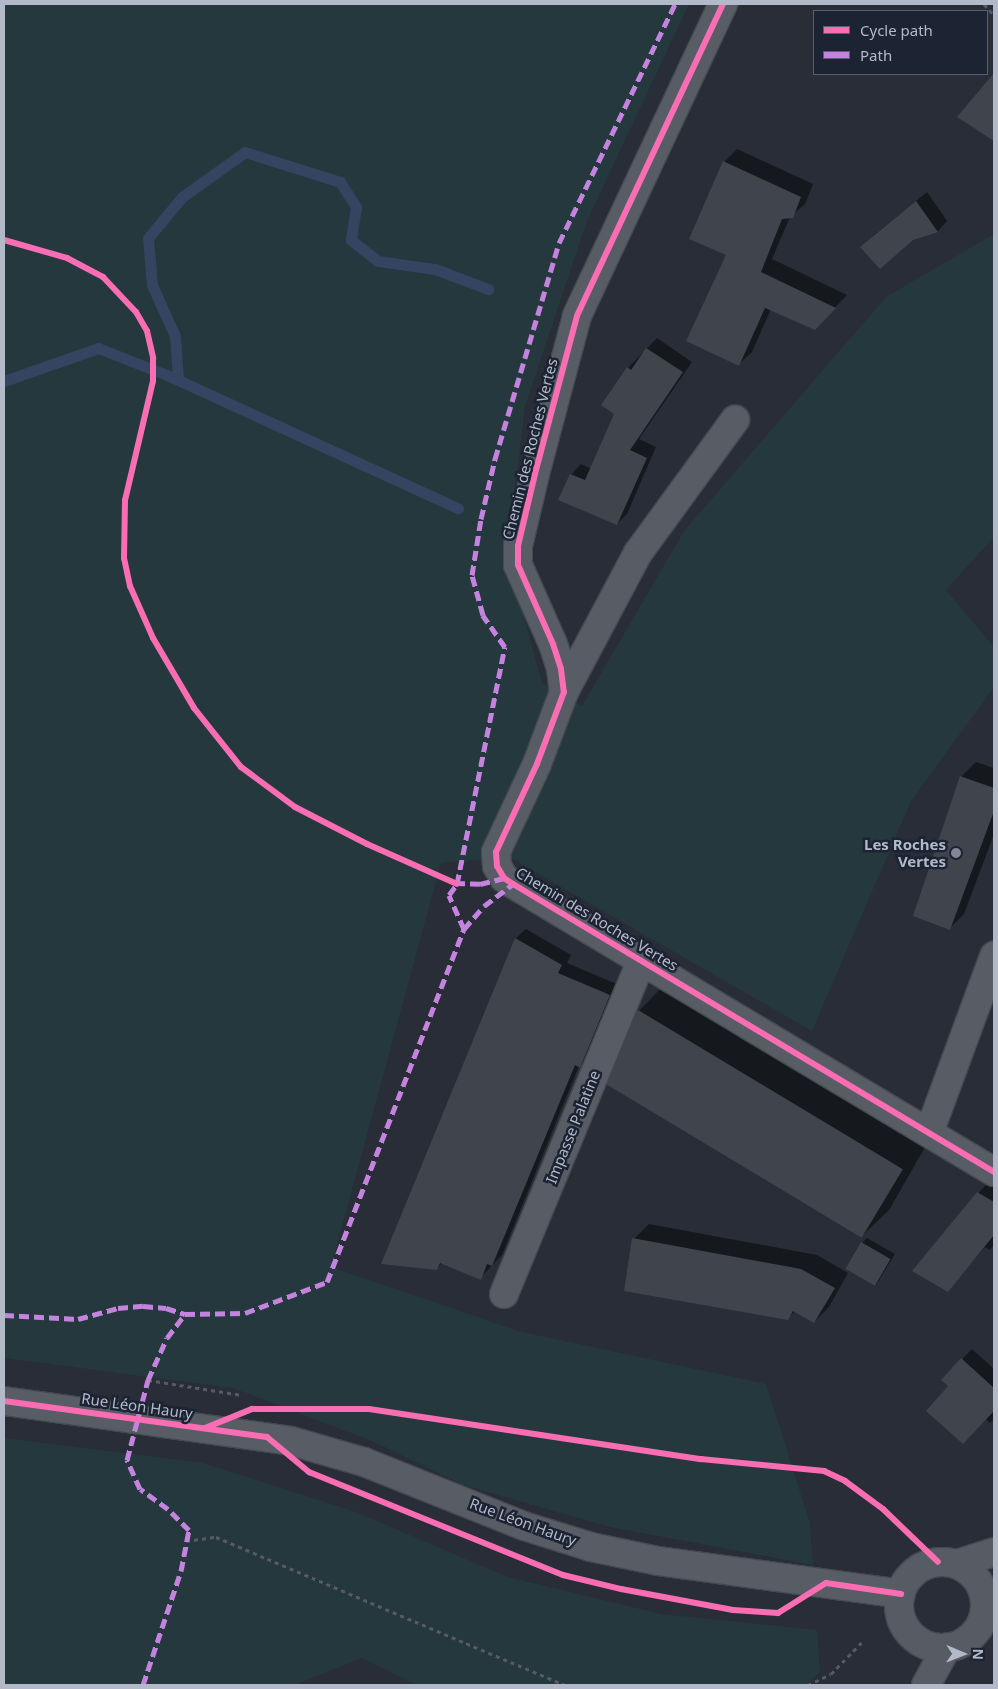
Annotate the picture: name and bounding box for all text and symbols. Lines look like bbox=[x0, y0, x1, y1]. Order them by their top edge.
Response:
legend bbox=[813, 10, 988, 75]
text: Cycle path bbox=[860, 20, 933, 40]
text: Path bbox=[860, 45, 892, 65]
street label: Chemin des Roches Vertes bbox=[499, 357, 561, 541]
place label: Les Roches Vertes bbox=[864, 835, 946, 870]
marker: Les Roches Vertes bbox=[950, 847, 962, 859]
street label: Chemin des Roches Vertes bbox=[513, 863, 681, 975]
street label: Impasse Palatine bbox=[542, 1068, 604, 1186]
street label: Rue Léon Haury bbox=[80, 1389, 194, 1423]
street label: Rue Léon Haury bbox=[467, 1494, 579, 1550]
north arrow bbox=[938, 1629, 988, 1679]
text: N bbox=[969, 1648, 988, 1660]

